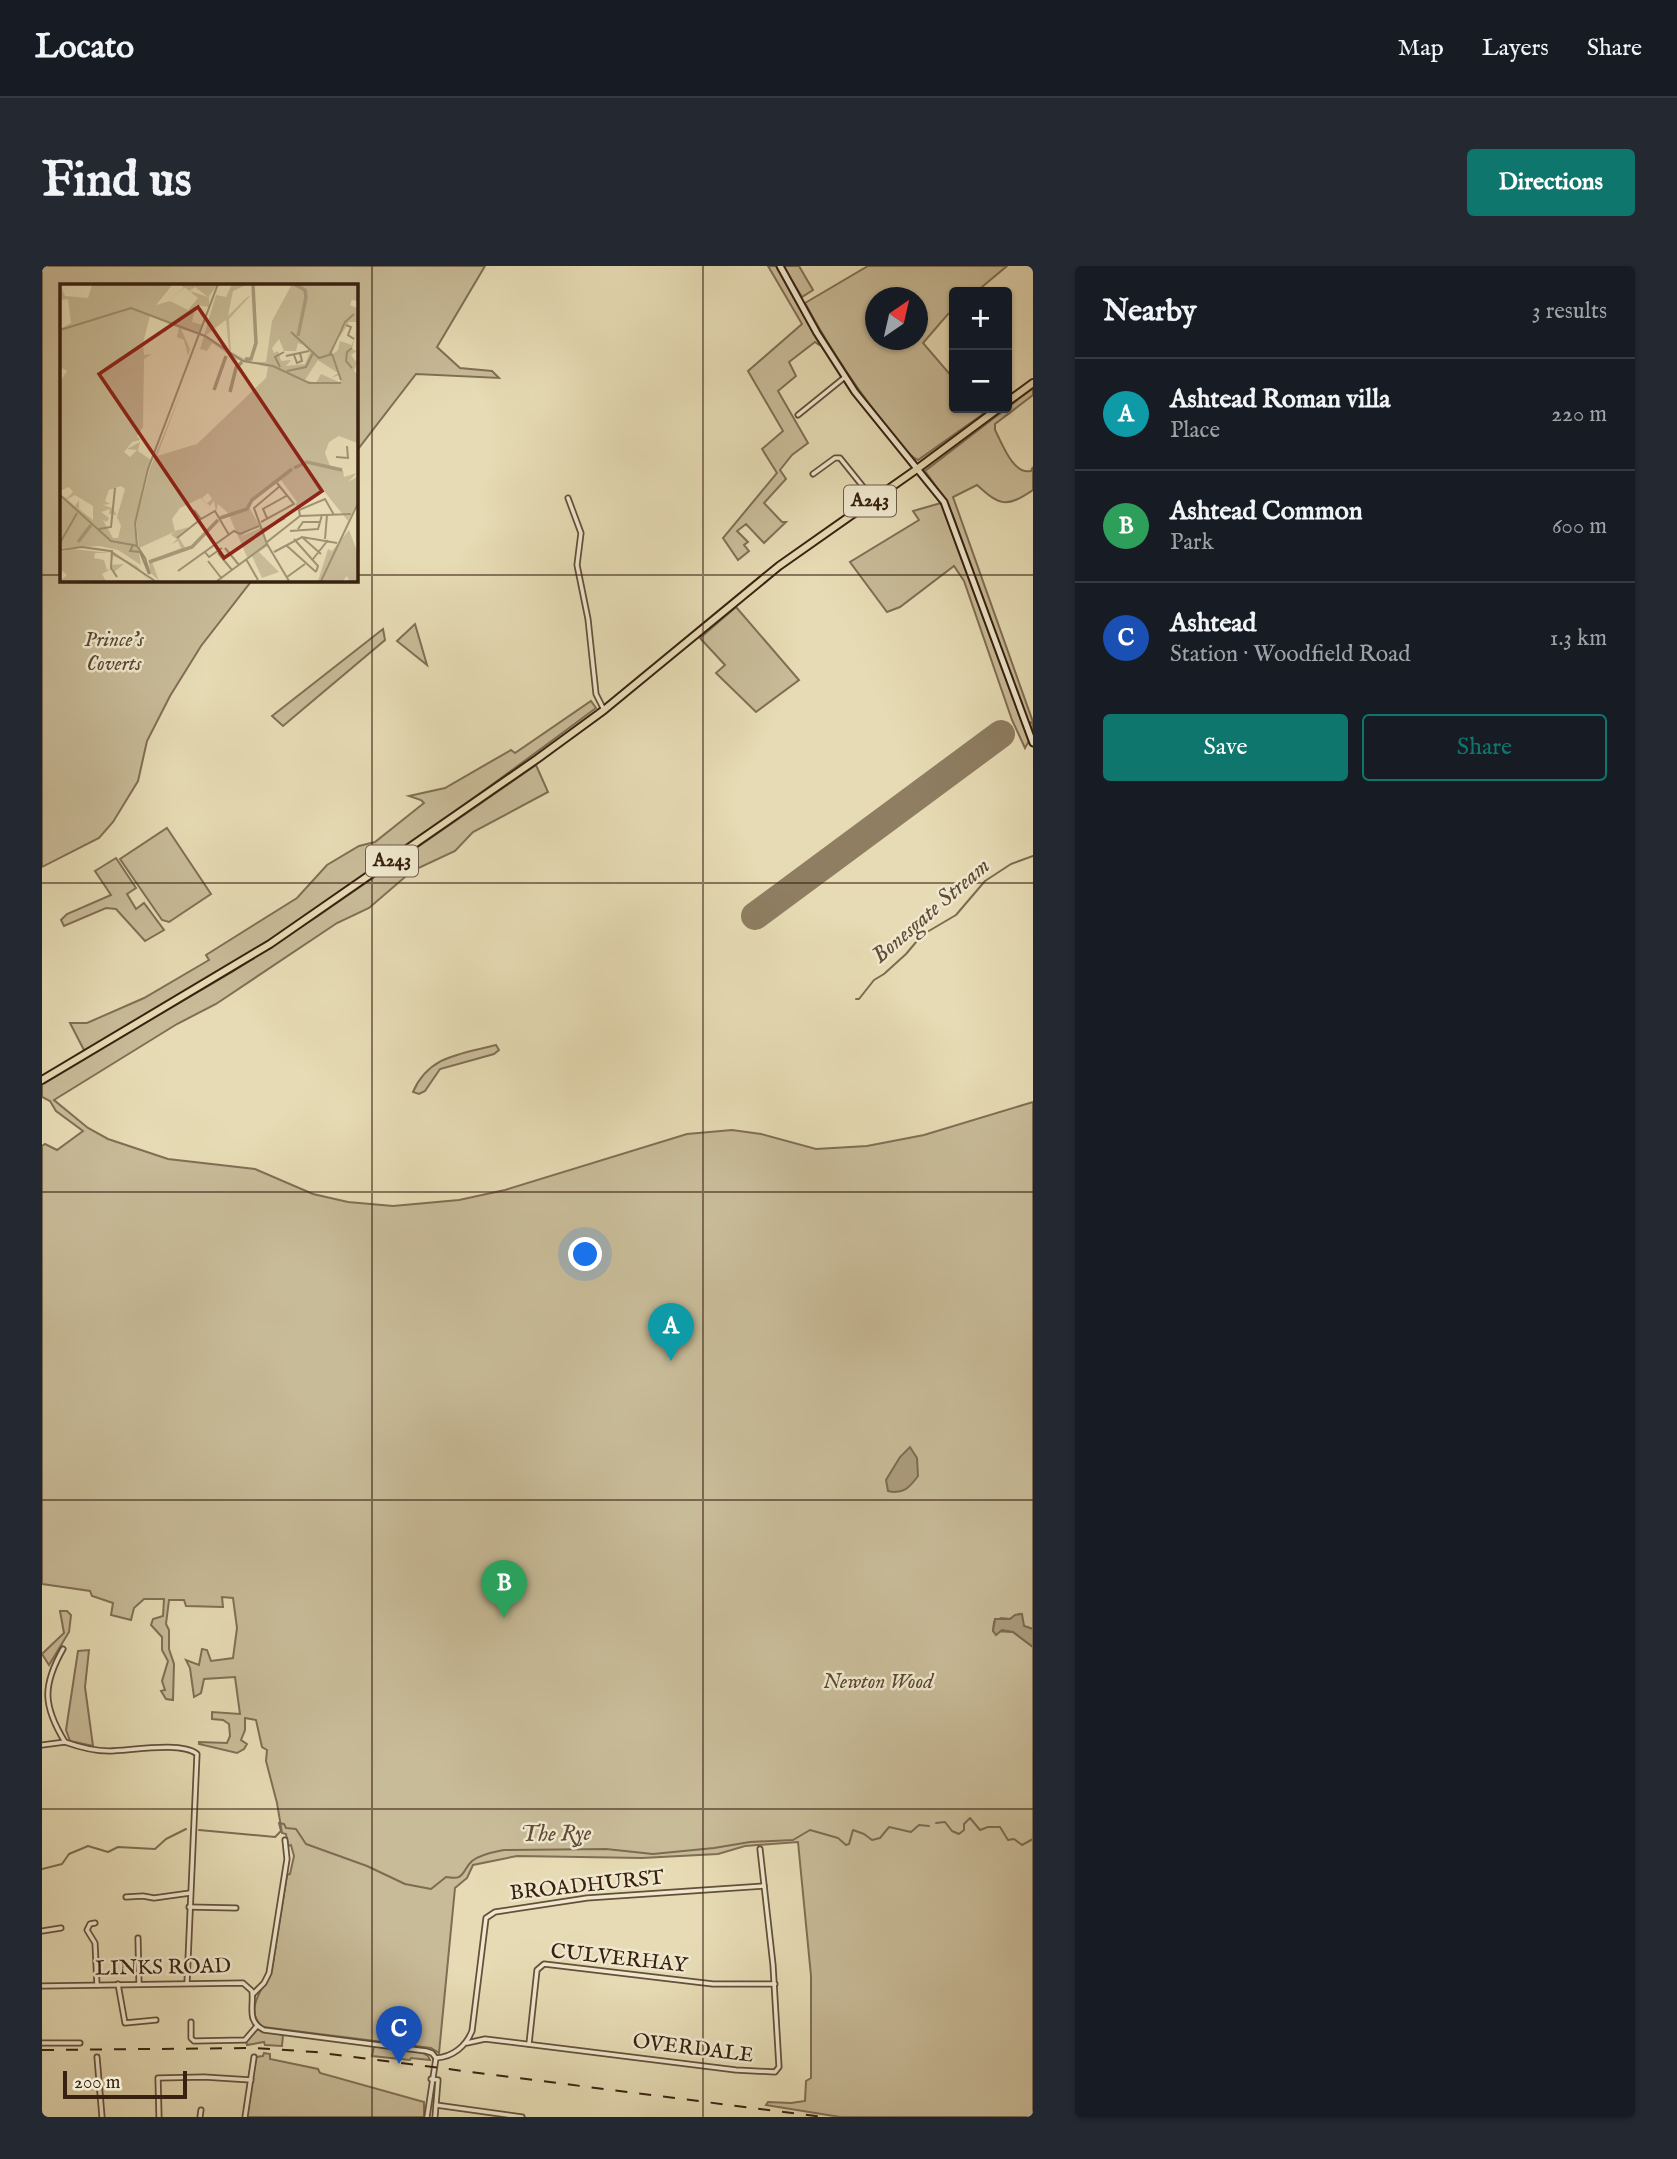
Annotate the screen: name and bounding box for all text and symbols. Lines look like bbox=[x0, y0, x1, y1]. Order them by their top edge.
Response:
text: Locato bbox=[35, 27, 134, 69]
text: Map bbox=[1398, 33, 1444, 64]
text: Layers bbox=[1482, 33, 1549, 64]
text: Share bbox=[1587, 33, 1642, 64]
button: Directions bbox=[1467, 149, 1635, 216]
text: Find us bbox=[42, 151, 192, 213]
inset map bbox=[60, 284, 357, 581]
north arrow bbox=[865, 287, 928, 350]
map controls bbox=[949, 287, 1012, 413]
button: + bbox=[949, 287, 1012, 350]
text: Nearby bbox=[1103, 293, 1196, 331]
text: 3 results bbox=[1532, 297, 1607, 326]
button: − bbox=[949, 350, 1012, 413]
text: Ashtead Roman villa bbox=[1170, 383, 1391, 416]
text: A bbox=[1118, 400, 1134, 429]
text: 220 m bbox=[1551, 400, 1607, 429]
text: Place bbox=[1170, 416, 1220, 445]
road number: A243 bbox=[844, 485, 896, 516]
text: Ashtead Common bbox=[1170, 495, 1363, 528]
text: B bbox=[1118, 512, 1134, 541]
text: 600 m bbox=[1552, 512, 1607, 541]
text: Park bbox=[1170, 528, 1214, 557]
text: Ashtead bbox=[1170, 607, 1256, 640]
text: C bbox=[1118, 624, 1134, 653]
text: 1.3 km bbox=[1550, 624, 1607, 653]
park label: Prince's Coverts bbox=[84, 627, 145, 678]
text: Station · Woodfield Road bbox=[1170, 640, 1410, 669]
button: Save bbox=[1103, 714, 1348, 781]
button: Share bbox=[1362, 714, 1607, 781]
road number: A243 bbox=[366, 846, 418, 876]
water label: Bonesgate Stream bbox=[866, 852, 997, 971]
your location bbox=[568, 1237, 602, 1271]
pin: A bbox=[648, 1303, 694, 1361]
pin: B bbox=[481, 1560, 527, 1618]
park label: Newton Wood bbox=[823, 1669, 935, 1696]
water label: The Rye bbox=[520, 1819, 592, 1849]
street label: BROADHURST bbox=[509, 1864, 666, 1908]
street label: CULVERHAY bbox=[549, 1938, 690, 1980]
street label: LINKS ROAD bbox=[95, 1953, 231, 1983]
pin: C bbox=[376, 2006, 422, 2064]
street label: OVERDALE bbox=[631, 2028, 755, 2070]
scale bar bbox=[63, 2068, 187, 2100]
text: 200 m bbox=[74, 2071, 120, 2095]

